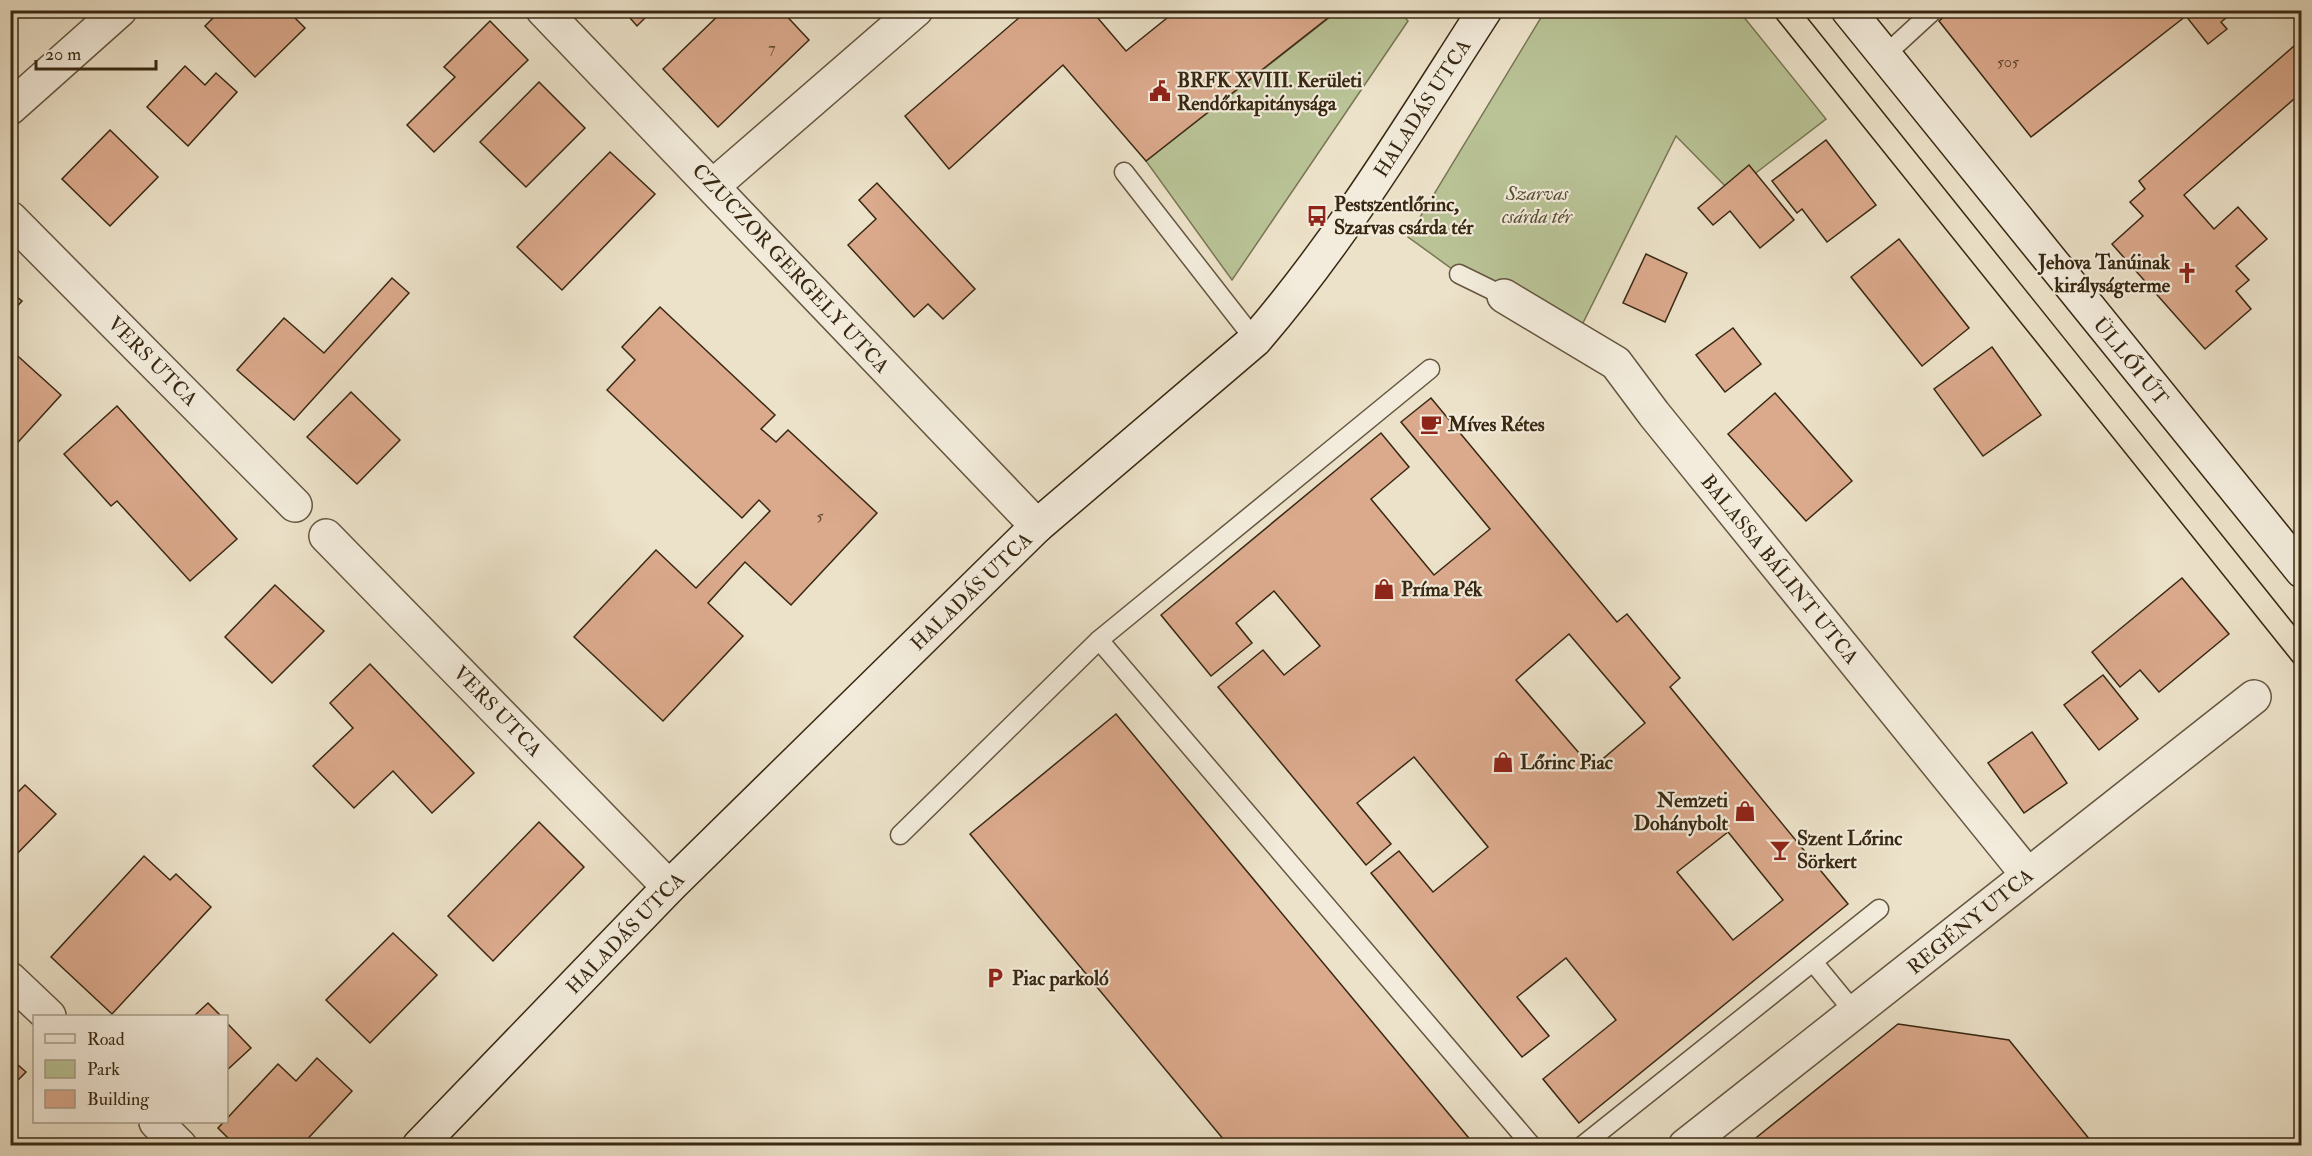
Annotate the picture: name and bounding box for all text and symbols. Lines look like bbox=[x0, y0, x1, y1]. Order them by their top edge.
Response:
scale bar bbox=[36, 33, 156, 71]
street label: HALADÁS UTCA bbox=[1368, 34, 1477, 182]
house number: 7 bbox=[768, 38, 776, 58]
text: 20 m bbox=[45, 43, 81, 66]
house number: 505 bbox=[1997, 52, 2019, 72]
place label: BRFK XVIII. Kerületi Rendőrkapitánysága bbox=[1177, 68, 1363, 117]
public building icon: BRFK XVIII. Kerületi Rendőrkapitánysága bbox=[1148, 79, 1172, 103]
street label: CZUCZOR GERGELY UTCA bbox=[687, 158, 895, 379]
park label: Szarvas csárda tér bbox=[1502, 181, 1573, 229]
place label: Pestszentlőrinc, Szarvas csárda tér bbox=[1334, 192, 1474, 240]
bus stop icon: Pestszentlőrinc, Szarvas csárda tér bbox=[1305, 204, 1329, 228]
place label: Jehova Tanúinak királyságterme bbox=[2037, 250, 2171, 299]
church icon: Jehova Tanúinak királyságterme bbox=[2175, 261, 2199, 285]
street label: VERS UTCA bbox=[102, 311, 203, 412]
street label: ÜLLŐI ÚT bbox=[2088, 312, 2174, 410]
cafe icon: Míves Rétes bbox=[1419, 412, 1443, 436]
place label: Míves Rétes bbox=[1447, 412, 1545, 437]
street label: BALASSA BÁLINT UTCA bbox=[1695, 469, 1865, 669]
house number: 5 bbox=[816, 506, 824, 526]
street label: HALADÁS UTCA bbox=[905, 526, 1038, 656]
shop icon: Príma Pék bbox=[1372, 577, 1396, 601]
place label: Príma Pék bbox=[1401, 577, 1483, 602]
street label: VERS UTCA bbox=[448, 661, 548, 762]
shop icon: Lőrinc Piac bbox=[1491, 750, 1515, 774]
place label: Lőrinc Piac bbox=[1520, 750, 1614, 775]
place label: Nemzeti Dohánybolt bbox=[1634, 788, 1729, 837]
shop icon: Nemzeti Dohánybolt bbox=[1733, 799, 1757, 823]
place label: Szent Lőrinc Sörkert bbox=[1797, 826, 1903, 874]
bar icon: Szent Lőrinc Sörkert bbox=[1768, 838, 1792, 862]
street label: REGÉNY UTCA bbox=[1902, 862, 2039, 980]
street label: HALADÁS UTCA bbox=[560, 866, 690, 999]
parking icon: Piac parkoló bbox=[983, 966, 1007, 990]
place label: Piac parkoló bbox=[1012, 966, 1109, 992]
legend bbox=[33, 1015, 228, 1123]
text: Road bbox=[87, 1028, 125, 1051]
text: Park bbox=[87, 1058, 120, 1081]
text: Building bbox=[87, 1088, 150, 1111]

